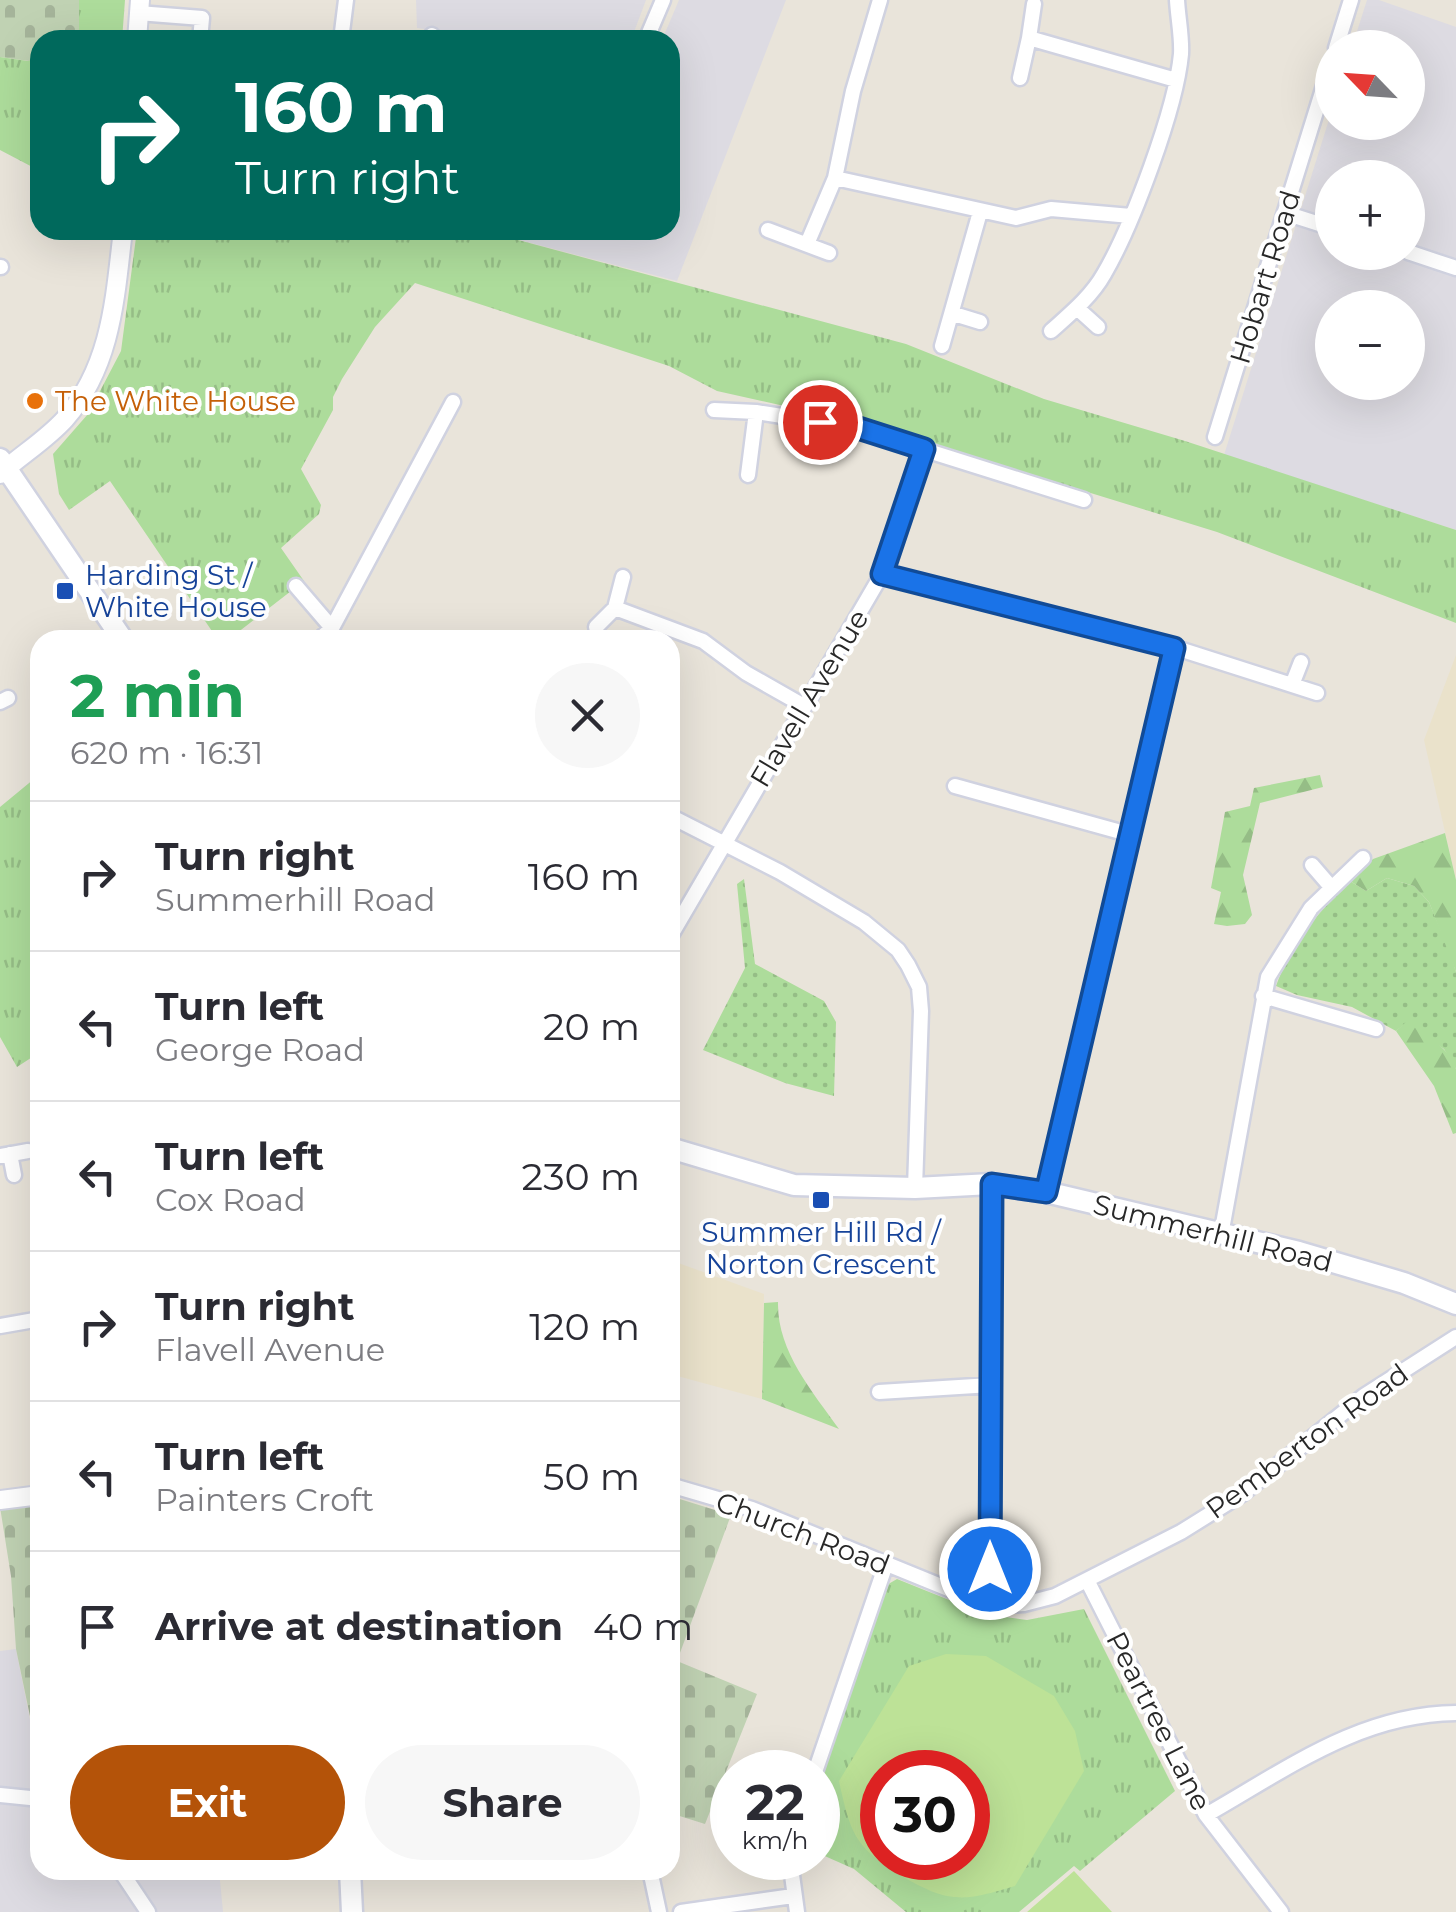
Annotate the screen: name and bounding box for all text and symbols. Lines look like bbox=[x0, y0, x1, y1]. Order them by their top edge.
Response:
north arrow bbox=[1315, 30, 1425, 140]
map controls bbox=[1315, 30, 1425, 400]
text: 160 m bbox=[235, 64, 448, 150]
icon: right bbox=[70, 70, 200, 200]
text: Turn right bbox=[235, 150, 460, 205]
button: + bbox=[1315, 160, 1425, 270]
street label: Hobart Road bbox=[1223, 186, 1307, 368]
button: − bbox=[1315, 290, 1425, 400]
pin bbox=[778, 380, 863, 465]
place label: The White House bbox=[55, 384, 296, 418]
marker: The White House bbox=[24, 390, 46, 412]
icon: arrive bbox=[793, 395, 848, 450]
place label: Harding St / White House bbox=[85, 558, 267, 624]
marker: Harding St / White House bbox=[54, 580, 76, 602]
street label: Flavell Avenue bbox=[743, 603, 875, 793]
text: 2 min bbox=[70, 659, 245, 732]
button: close bbox=[535, 663, 640, 768]
text: 620 m · 16:31 bbox=[70, 733, 263, 772]
text: Turn right bbox=[155, 833, 354, 880]
icon: right bbox=[70, 849, 125, 904]
text: 160 m bbox=[528, 853, 640, 900]
text: Summerhill Road bbox=[155, 880, 436, 919]
text: Turn left bbox=[155, 983, 324, 1030]
icon: left bbox=[70, 999, 125, 1054]
text: 20 m bbox=[543, 1003, 640, 1050]
text: George Road bbox=[155, 1030, 365, 1069]
text: Turn left bbox=[155, 1133, 324, 1180]
icon: left bbox=[70, 1149, 125, 1204]
text: 230 m bbox=[522, 1153, 640, 1200]
text: Cox Road bbox=[155, 1180, 306, 1219]
street label: Summerhill Road bbox=[1090, 1187, 1336, 1279]
marker: Summer Hill Rd / Norton Crescent bbox=[810, 1189, 832, 1211]
place label: Summer Hill Rd / Norton Crescent bbox=[701, 1215, 942, 1281]
text: Turn right bbox=[155, 1283, 354, 1330]
icon: right bbox=[70, 1299, 125, 1354]
text: 120 m bbox=[529, 1303, 640, 1350]
text: Flavell Avenue bbox=[155, 1330, 385, 1369]
street label: Pemberton Road bbox=[1199, 1356, 1415, 1526]
text: Turn left bbox=[155, 1433, 324, 1480]
icon: left bbox=[70, 1449, 125, 1504]
text: 50 m bbox=[543, 1453, 640, 1500]
text: Painters Croft bbox=[155, 1480, 374, 1519]
street label: Church Road bbox=[711, 1484, 895, 1582]
position arrow bbox=[938, 1517, 1042, 1621]
icon: arrive bbox=[70, 1599, 125, 1654]
text: Arrive at destination bbox=[155, 1603, 563, 1650]
text: 40 m bbox=[593, 1603, 693, 1650]
street label: Peartree Lane bbox=[1099, 1626, 1219, 1816]
button: Exit bbox=[70, 1745, 345, 1860]
button: Share bbox=[365, 1745, 640, 1860]
speed limit sign: 30 bbox=[860, 1750, 990, 1880]
text: 22 bbox=[746, 1772, 805, 1833]
text: km/h bbox=[742, 1825, 808, 1855]

